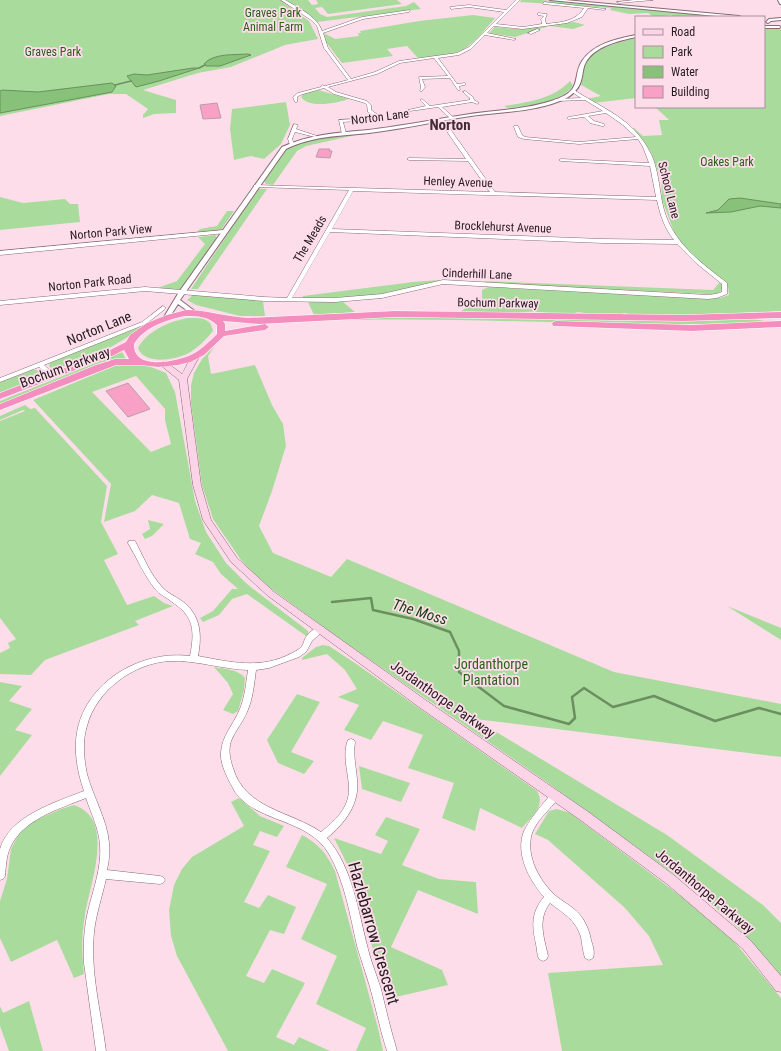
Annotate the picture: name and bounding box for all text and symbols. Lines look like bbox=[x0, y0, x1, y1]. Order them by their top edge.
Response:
park label: Graves Park Animal Farm bbox=[243, 6, 303, 34]
legend bbox=[635, 16, 765, 108]
text: Road bbox=[671, 25, 695, 39]
park label: Graves Park bbox=[25, 45, 82, 59]
text: Park bbox=[671, 45, 693, 59]
text: Water bbox=[671, 65, 699, 79]
text: Building bbox=[671, 85, 709, 99]
street label: Norton Lane bbox=[350, 106, 410, 128]
district label: Norton bbox=[429, 116, 471, 134]
park label: Oakes Park bbox=[700, 155, 754, 169]
street label: School Lane bbox=[655, 160, 683, 220]
street label: Henley Avenue bbox=[423, 174, 493, 190]
street label: The Meads bbox=[291, 213, 329, 265]
street label: Brocklehurst Avenue bbox=[454, 218, 552, 236]
street label: Norton Park View bbox=[69, 221, 153, 243]
street label: Cinderhill Lane bbox=[442, 266, 513, 282]
street label: Norton Park Road bbox=[48, 272, 132, 294]
street label: Bochum Parkway bbox=[457, 295, 539, 311]
street label: Norton Lane bbox=[64, 308, 134, 348]
street label: Bochum Parkway bbox=[18, 343, 112, 391]
water label: The Moss bbox=[390, 595, 450, 629]
park label: Jordanthorpe Plantation bbox=[454, 656, 528, 688]
street label: Jordanthorpe Parkway bbox=[388, 657, 498, 741]
street label: Jordanthorpe Parkway bbox=[652, 845, 758, 937]
street label: Hazlebarrow Crescent bbox=[344, 859, 404, 1007]

